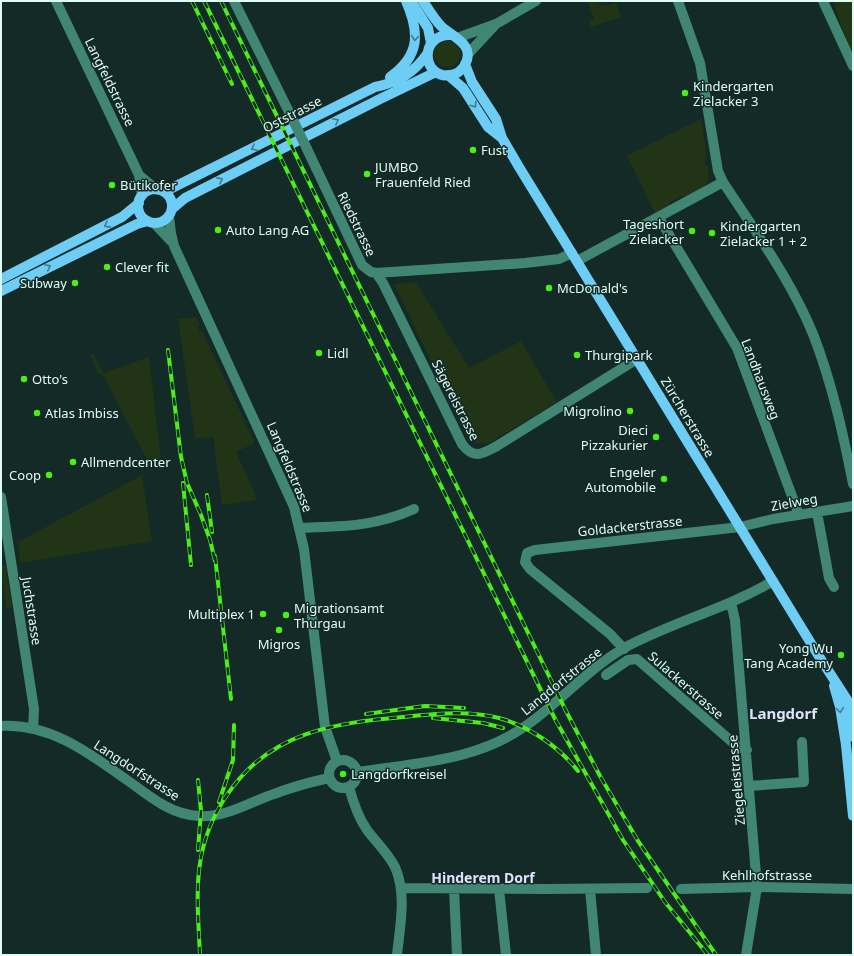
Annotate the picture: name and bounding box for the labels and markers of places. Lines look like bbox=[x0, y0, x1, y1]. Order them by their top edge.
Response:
place label: Kindergarten Zielacker 3 bbox=[693, 77, 774, 110]
marker: Kindergarten Zielacker 3 bbox=[680, 88, 690, 98]
place label: Fust bbox=[481, 141, 507, 159]
marker: Fust bbox=[468, 145, 478, 155]
place label: JUMBO Frauenfeld Ried bbox=[373, 158, 471, 191]
marker: JUMBO Frauenfeld Ried bbox=[362, 169, 372, 179]
place label: Bütikofer bbox=[120, 176, 177, 194]
marker: Bütikofer bbox=[107, 180, 117, 190]
place label: Tageshort Zielacker bbox=[623, 215, 685, 248]
place label: Kindergarten Zielacker 1 + 2 bbox=[720, 217, 807, 250]
place label: Auto Lang AG bbox=[226, 221, 309, 239]
marker: Auto Lang AG bbox=[213, 225, 223, 235]
marker: Tageshort Zielacker bbox=[687, 226, 697, 236]
marker: Kindergarten Zielacker 1 + 2 bbox=[707, 228, 717, 238]
place label: Clever fit bbox=[115, 258, 169, 276]
marker: Clever fit bbox=[102, 262, 112, 272]
place label: Subway bbox=[20, 274, 67, 292]
marker: Subway bbox=[70, 278, 80, 288]
place label: McDonald's bbox=[557, 279, 628, 297]
marker: McDonald's bbox=[544, 283, 554, 293]
place label: Lidl bbox=[327, 344, 349, 362]
place label: Thurgipark bbox=[585, 346, 653, 364]
marker: Lidl bbox=[314, 348, 324, 358]
marker: Thurgipark bbox=[572, 350, 582, 360]
place label: Otto's bbox=[32, 370, 68, 388]
marker: Otto's bbox=[19, 374, 29, 384]
place label: Migrolino bbox=[563, 402, 622, 420]
place label: Atlas Imbiss bbox=[45, 404, 119, 422]
marker: Migrolino bbox=[625, 406, 635, 416]
marker: Atlas Imbiss bbox=[32, 408, 42, 418]
place label: Dieci Pizzakurier bbox=[581, 421, 649, 454]
marker: Dieci Pizzakurier bbox=[651, 432, 661, 442]
place label: Allmendcenter bbox=[81, 453, 171, 471]
marker: Allmendcenter bbox=[68, 457, 78, 467]
place label: Engeler Automobile bbox=[585, 463, 657, 496]
place label: Coop bbox=[9, 466, 41, 484]
marker: Coop bbox=[44, 470, 54, 480]
marker: Engeler Automobile bbox=[659, 474, 669, 484]
place label: Migrationsamt Thurgau bbox=[294, 599, 384, 632]
place label: Multiplex 1 bbox=[188, 605, 255, 623]
marker: Multiplex 1 bbox=[258, 609, 268, 619]
marker: Migrationsamt Thurgau bbox=[281, 610, 291, 620]
marker: Migros bbox=[274, 625, 284, 635]
place label: Migros bbox=[258, 635, 300, 653]
place label: Yong Wu Tang Academy bbox=[744, 639, 833, 672]
marker: Yong Wu Tang Academy bbox=[836, 650, 846, 660]
place label: Langdorfkreisel bbox=[351, 765, 447, 783]
marker: Langdorfkreisel bbox=[338, 769, 348, 779]

